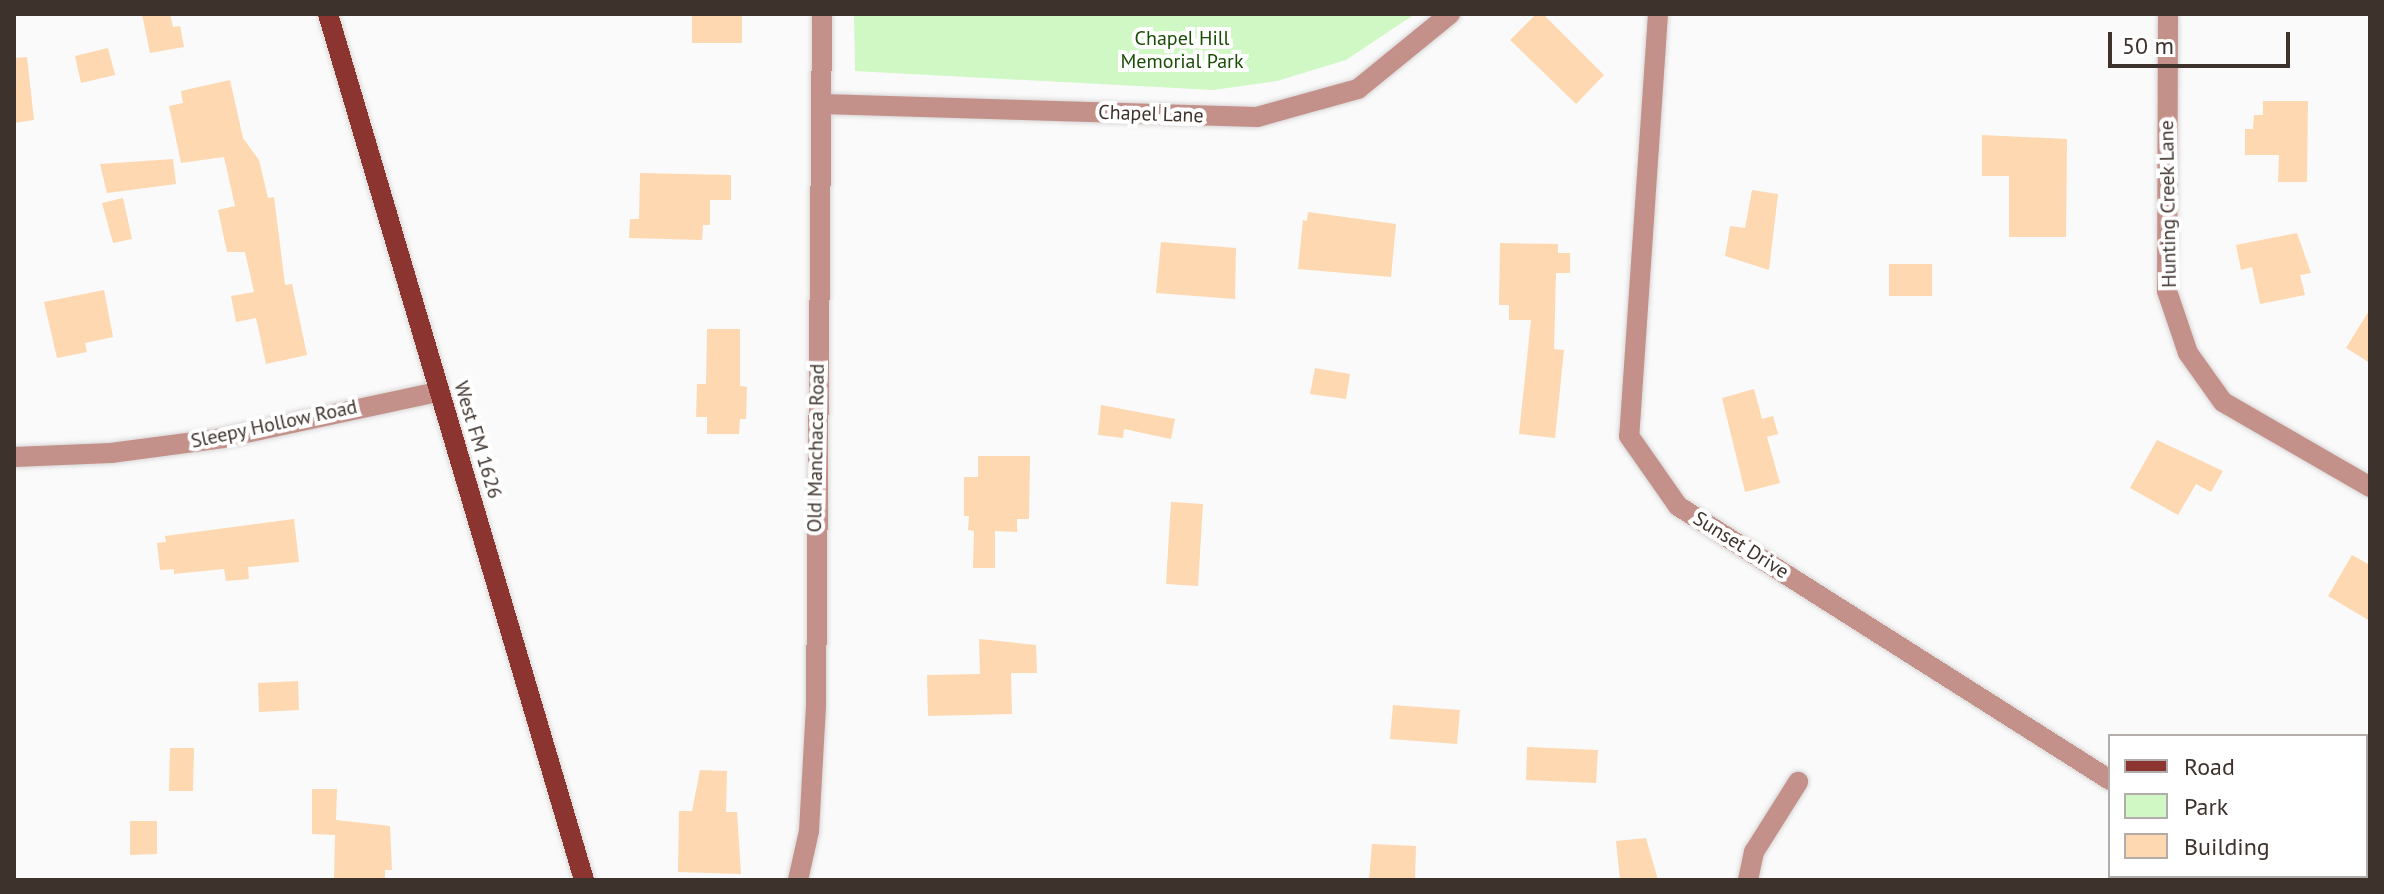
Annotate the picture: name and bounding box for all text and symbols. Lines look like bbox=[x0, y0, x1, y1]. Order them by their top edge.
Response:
scale bar bbox=[2112, 16, 2294, 66]
park label: Chapel Hill Memorial Park bbox=[1121, 27, 1243, 74]
text: 50 m bbox=[2122, 30, 2174, 61]
street label: Chapel Lane bbox=[1098, 100, 1204, 128]
street label: Hunting Creek Lane bbox=[2155, 120, 2181, 288]
street label: Old Manchaca Road bbox=[803, 363, 829, 533]
street label: West FM 1626 bbox=[449, 378, 507, 502]
street label: Sleepy Hollow Road bbox=[188, 395, 360, 453]
street label: Sunset Drive bbox=[1689, 506, 1793, 584]
legend bbox=[2108, 734, 2368, 878]
text: Road bbox=[2184, 751, 2235, 782]
text: Park bbox=[2184, 791, 2228, 822]
text: Building bbox=[2184, 831, 2270, 862]

